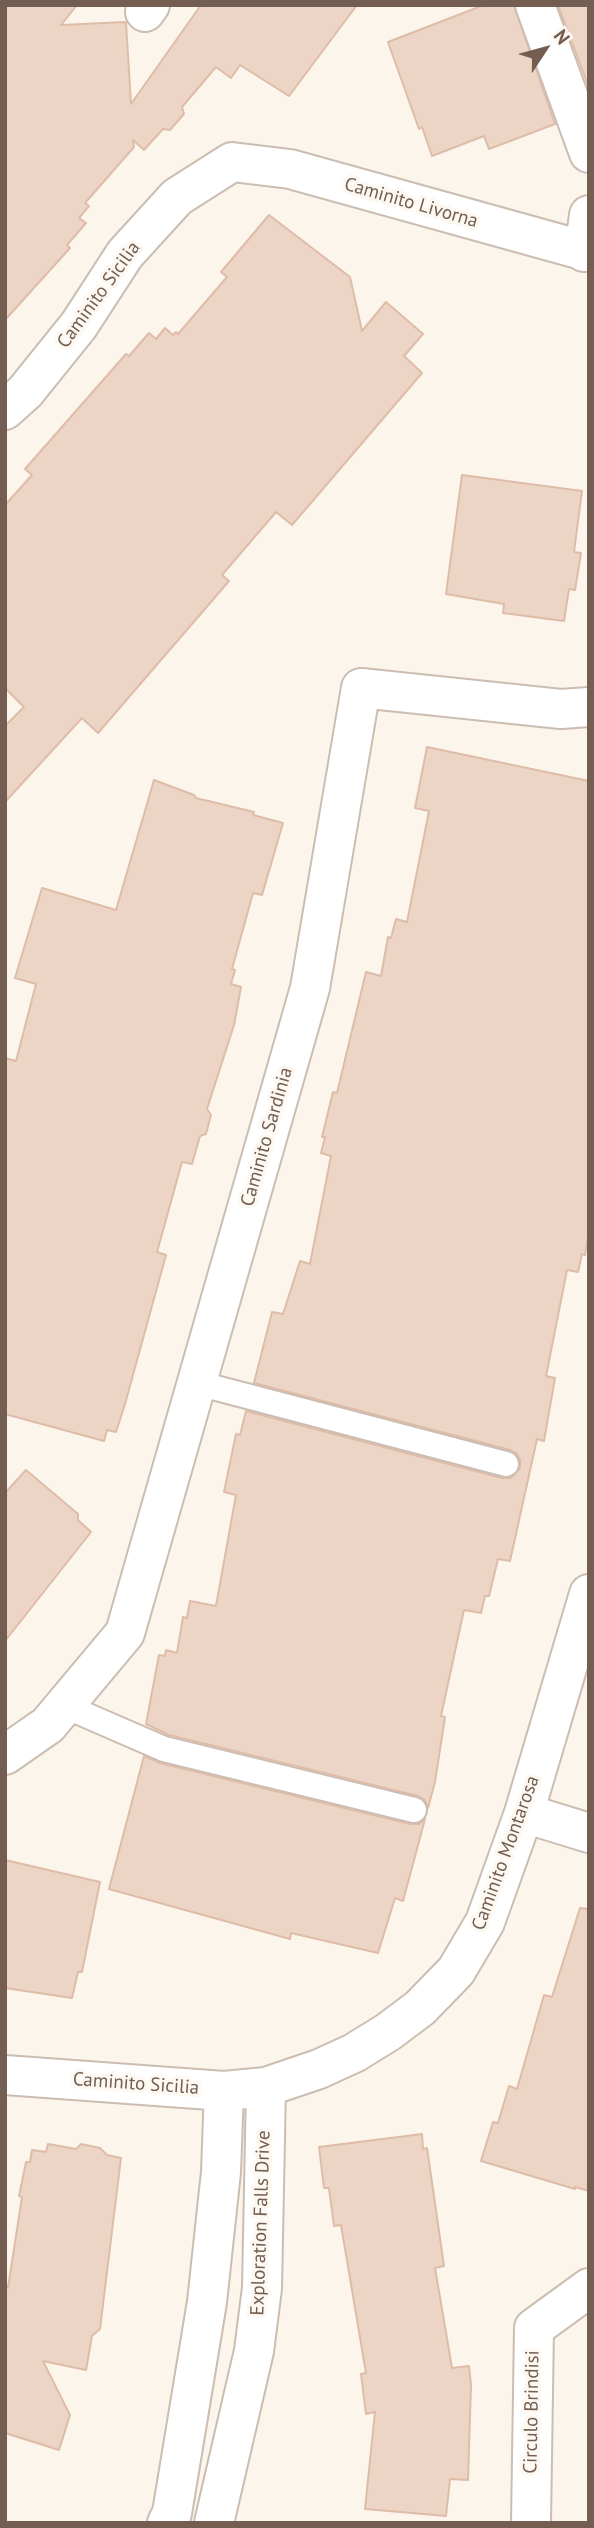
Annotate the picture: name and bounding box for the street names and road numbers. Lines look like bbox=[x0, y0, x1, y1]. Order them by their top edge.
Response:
street label: Caminito Livorna bbox=[342, 173, 480, 233]
street label: Caminito Sicilia bbox=[53, 237, 145, 353]
street label: Caminito Sardinia bbox=[236, 1065, 298, 1209]
street label: Caminito Montarosa bbox=[467, 1773, 545, 1933]
street label: Caminito Sicilia bbox=[72, 2068, 200, 2100]
street label: Exploration Falls Drive bbox=[246, 2130, 276, 2316]
street label: Circulo Brindisi bbox=[520, 2350, 544, 2474]

